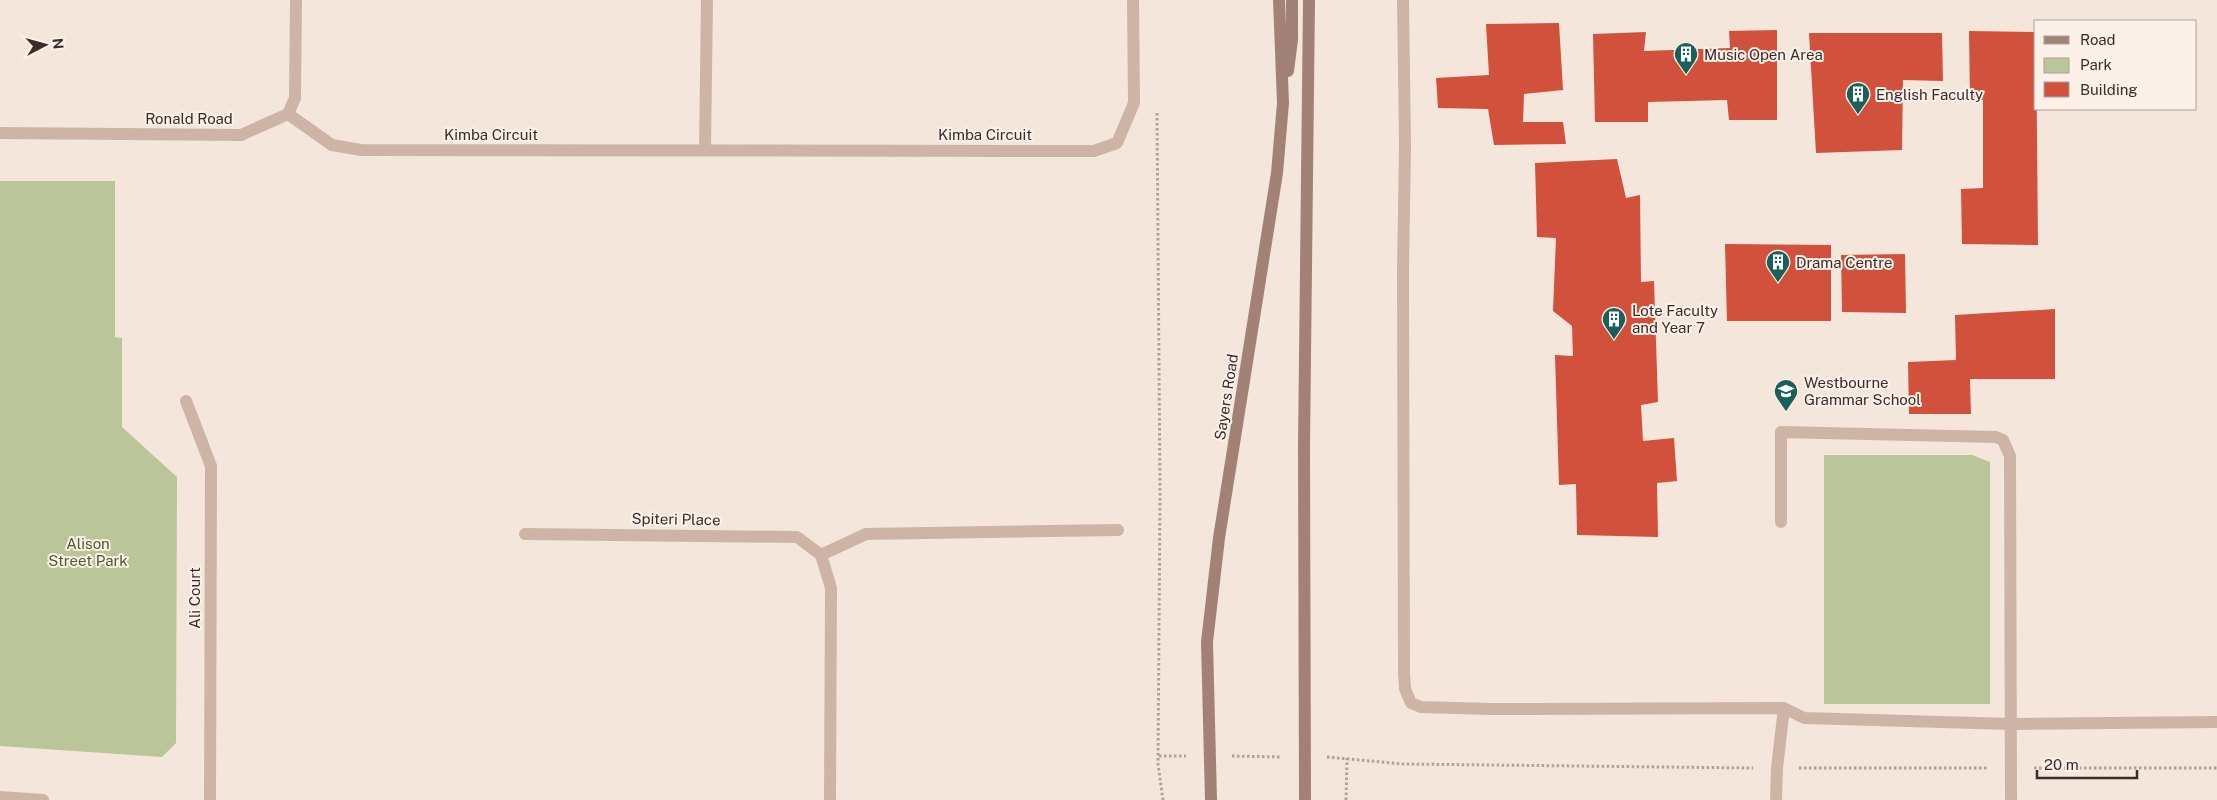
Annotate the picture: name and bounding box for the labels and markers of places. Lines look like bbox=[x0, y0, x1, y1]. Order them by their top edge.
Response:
building icon: Music Open Area bbox=[1673, 41, 1699, 75]
place label: Music Open Area bbox=[1704, 46, 1823, 63]
building icon: English Faculty bbox=[1845, 81, 1871, 115]
place label: English Faculty bbox=[1876, 86, 1983, 103]
building icon: Drama Centre bbox=[1765, 249, 1791, 283]
place label: Drama Centre bbox=[1796, 254, 1892, 271]
place label: Lote Faculty and Year 7 bbox=[1632, 302, 1718, 336]
building icon: Lote Faculty and Year 7 bbox=[1601, 306, 1627, 340]
place label: Westbourne Grammar School bbox=[1804, 374, 1921, 408]
school or university icon: Westbourne Grammar School bbox=[1773, 378, 1799, 412]

